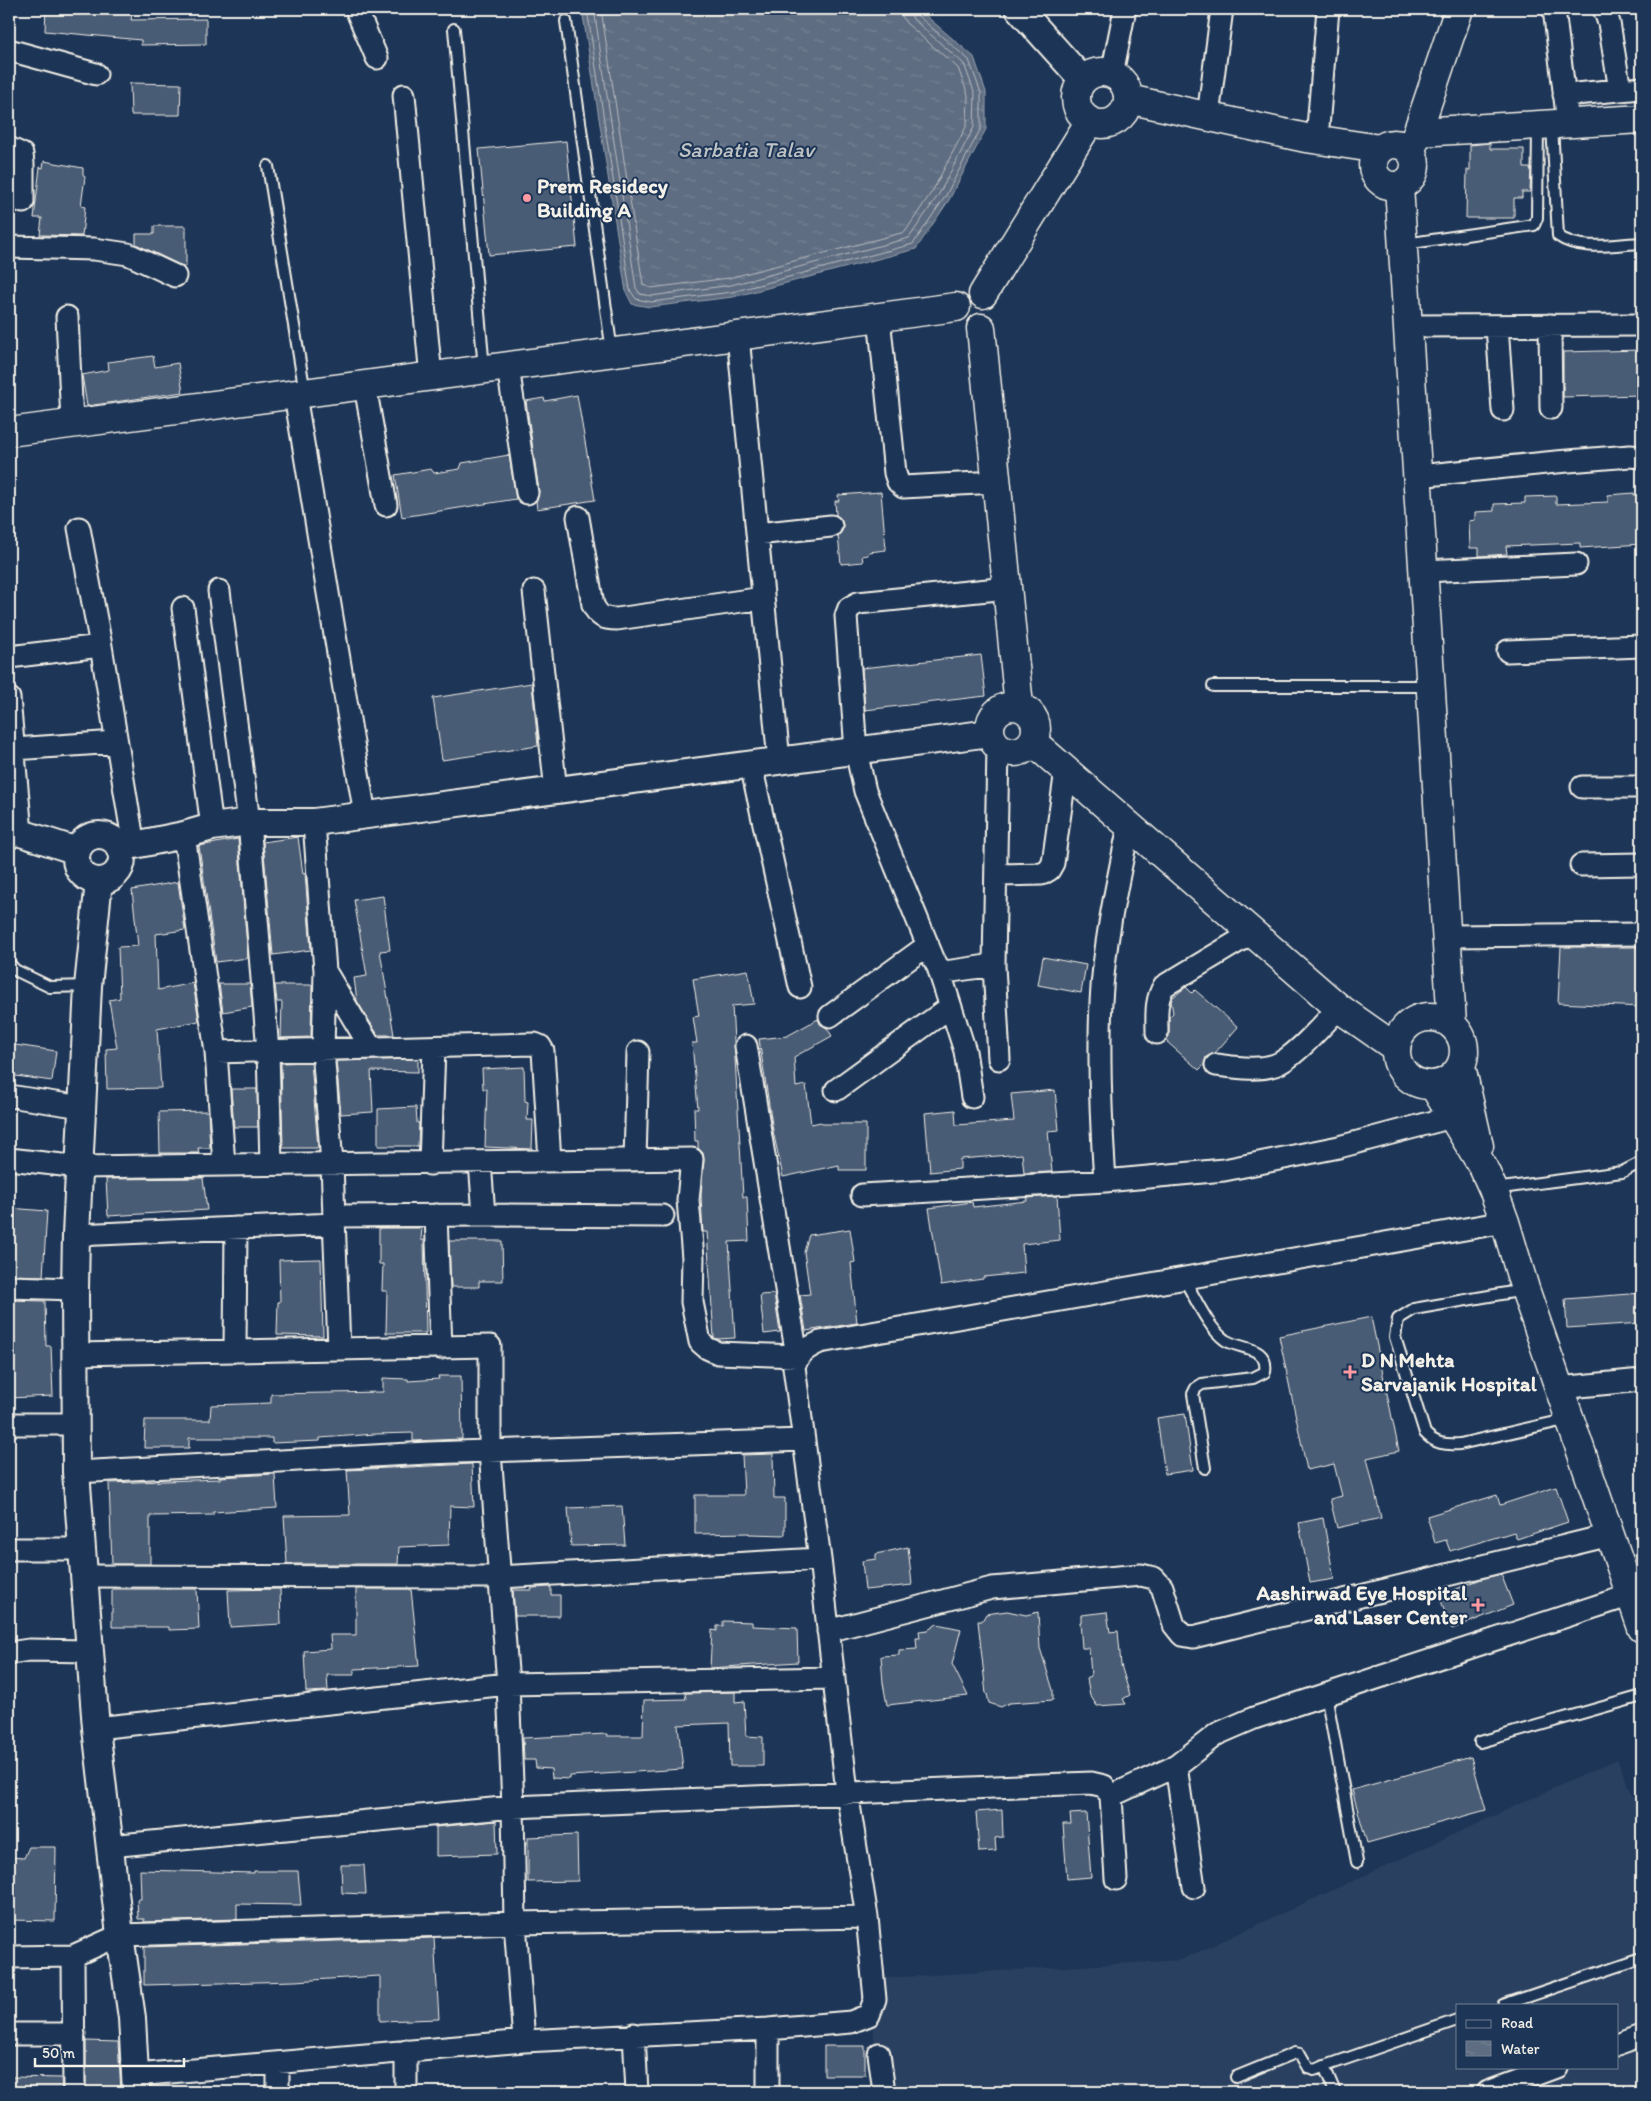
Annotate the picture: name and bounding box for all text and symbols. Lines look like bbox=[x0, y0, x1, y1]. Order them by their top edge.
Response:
water label: Sarbatia Talav bbox=[678, 136, 817, 163]
place label: Prem Residecy Building A bbox=[537, 173, 669, 223]
marker: Prem Residecy Building A bbox=[521, 192, 533, 204]
place label: D N Mehta Sarvajanik Hospital bbox=[1361, 1347, 1538, 1397]
marker: D N Mehta Sarvajanik Hospital bbox=[1343, 1365, 1357, 1379]
place label: Aashirwad Eye Hospital and Laser Center bbox=[1255, 1580, 1468, 1629]
marker: Aashirwad Eye Hospital and Laser Center bbox=[1471, 1598, 1485, 1612]
legend bbox=[1456, 2004, 1618, 2068]
text: Road bbox=[1501, 2014, 1534, 2032]
scale bar bbox=[35, 2036, 184, 2068]
text: Water bbox=[1501, 2040, 1540, 2058]
text: 50 m bbox=[42, 2044, 75, 2062]

